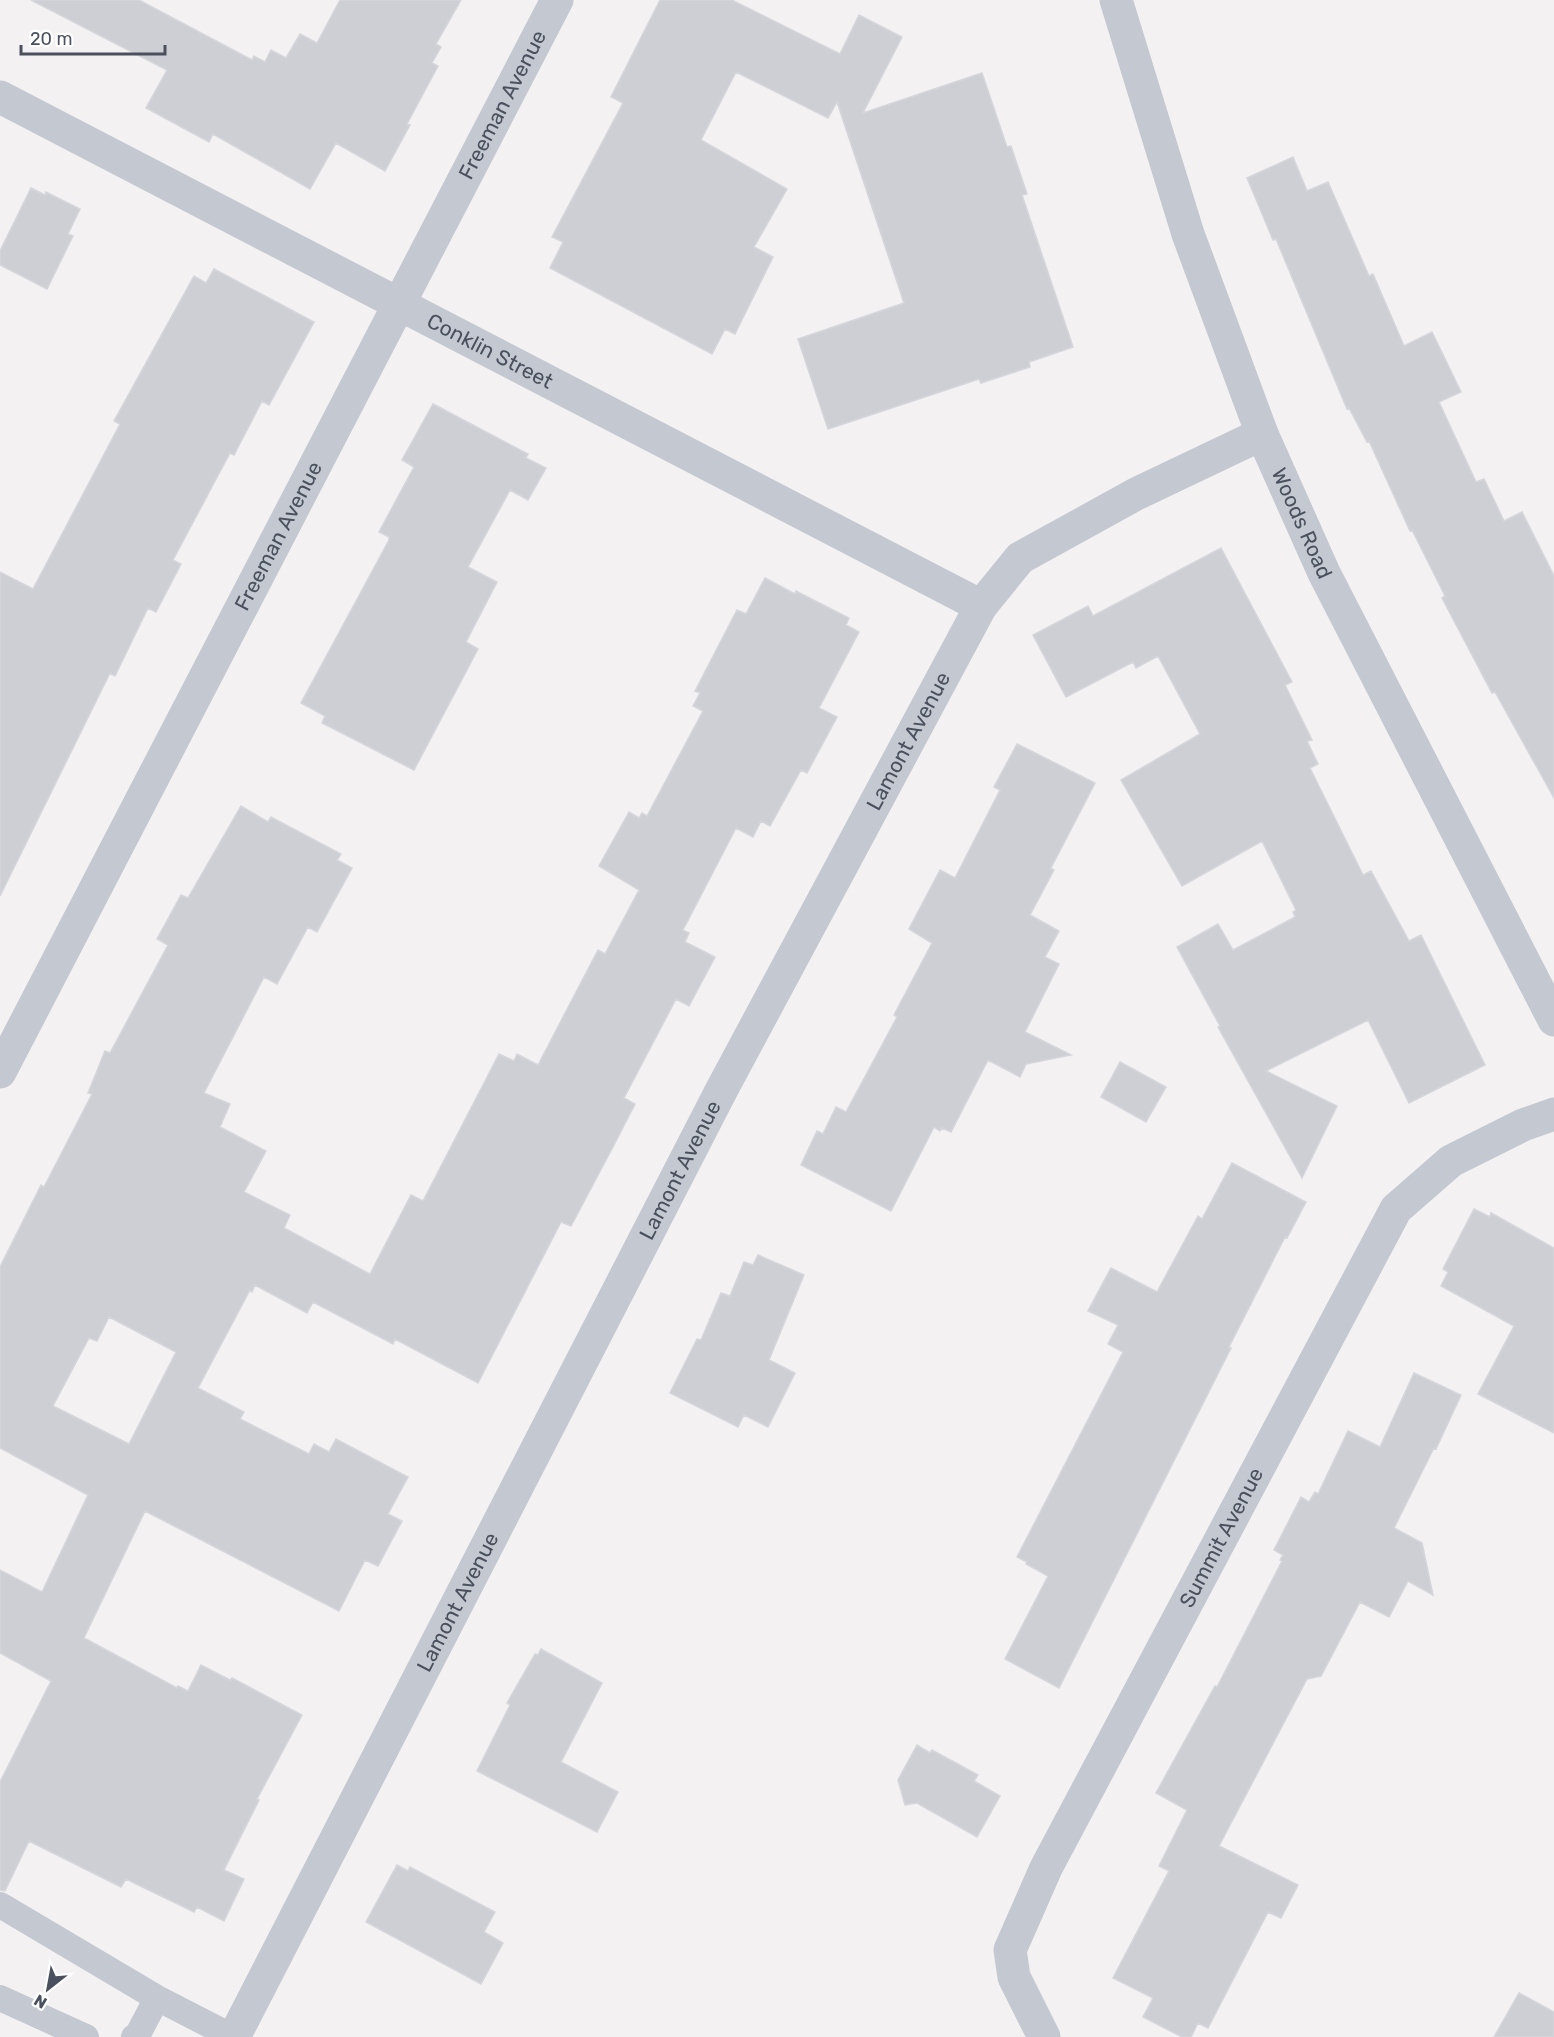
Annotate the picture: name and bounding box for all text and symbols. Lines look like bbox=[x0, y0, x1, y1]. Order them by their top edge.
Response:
scale bar bbox=[21, 18, 165, 56]
street label: Freeman Avenue bbox=[453, 26, 551, 183]
text: 20 m bbox=[30, 28, 72, 50]
street label: Conklin Street bbox=[423, 308, 557, 394]
street label: Freeman Avenue bbox=[229, 457, 327, 615]
street label: Woods Road bbox=[1267, 464, 1338, 583]
street label: Lamont Avenue bbox=[861, 667, 955, 814]
street label: Lamont Avenue bbox=[634, 1096, 726, 1244]
street label: Summit Avenue bbox=[1174, 1463, 1268, 1612]
street label: Lamont Avenue bbox=[411, 1528, 504, 1676]
north arrow bbox=[18, 1959, 78, 2019]
text: N bbox=[31, 1990, 50, 2013]

